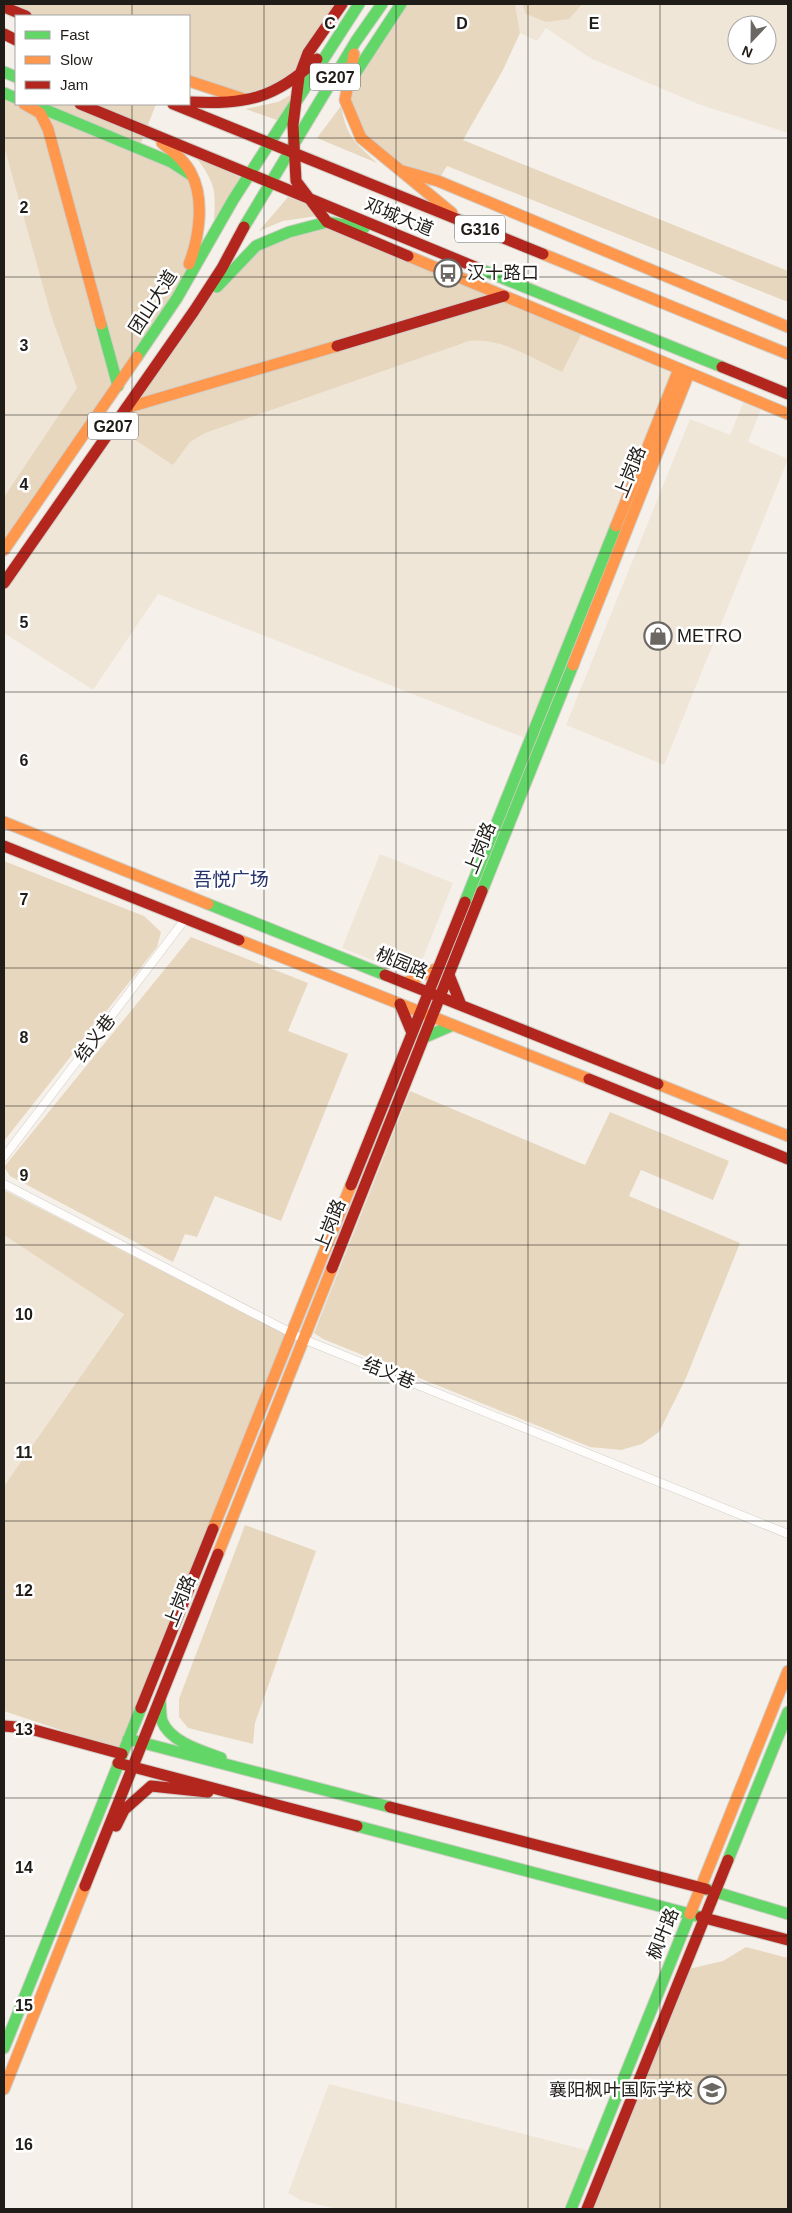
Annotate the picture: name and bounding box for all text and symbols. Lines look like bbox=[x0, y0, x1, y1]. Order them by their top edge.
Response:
legend bbox=[15, 15, 190, 105]
text: C bbox=[324, 15, 336, 32]
text: D bbox=[456, 15, 468, 32]
text: E bbox=[589, 15, 600, 32]
north arrow bbox=[727, 15, 777, 65]
text: Fast bbox=[60, 26, 90, 43]
text: N bbox=[739, 43, 755, 61]
text: Slow bbox=[60, 51, 93, 68]
road number: G207 bbox=[310, 64, 360, 90]
text: Jam bbox=[60, 76, 88, 93]
street label: 邓城大道 bbox=[362, 194, 436, 240]
text: 2 bbox=[20, 199, 29, 216]
road number: G316 bbox=[455, 215, 505, 242]
bus stop icon: 汉十路口 bbox=[433, 258, 463, 288]
place label: 汉十路口 bbox=[467, 263, 539, 283]
street label: 团山大道 bbox=[125, 266, 181, 338]
text: 3 bbox=[20, 337, 29, 354]
road number: G207 bbox=[88, 412, 138, 440]
street label: 上岗路 bbox=[611, 443, 649, 501]
text: 4 bbox=[20, 476, 29, 493]
text: 5 bbox=[20, 614, 29, 631]
shop icon: METRO bbox=[643, 621, 673, 651]
place label: METRO bbox=[677, 626, 742, 646]
text: 6 bbox=[20, 752, 29, 769]
street label: 上岗路 bbox=[461, 819, 499, 877]
district label: 吾悦广场 bbox=[193, 869, 269, 890]
text: 7 bbox=[20, 891, 29, 908]
street label: 桃园路 bbox=[373, 944, 431, 982]
street label: 结义巷 bbox=[71, 1010, 119, 1066]
text: 8 bbox=[20, 1029, 29, 1046]
text: 9 bbox=[20, 1167, 29, 1184]
street label: 上岗路 bbox=[311, 1196, 349, 1254]
text: 10 bbox=[15, 1306, 33, 1323]
street label: 结义巷 bbox=[360, 1354, 418, 1392]
text: 11 bbox=[16, 1444, 33, 1461]
street label: 上岗路 bbox=[161, 1572, 199, 1630]
text: 12 bbox=[15, 1582, 33, 1599]
text: 13 bbox=[15, 1721, 33, 1738]
text: 14 bbox=[15, 1859, 33, 1876]
street label: 枫叶路 bbox=[644, 1905, 682, 1963]
text: 15 bbox=[15, 1997, 33, 2014]
school or university icon: 襄阳枫叶国际学校 bbox=[697, 2075, 727, 2105]
place label: 襄阳枫叶国际学校 bbox=[549, 2080, 693, 2100]
text: 16 bbox=[15, 2136, 33, 2153]

